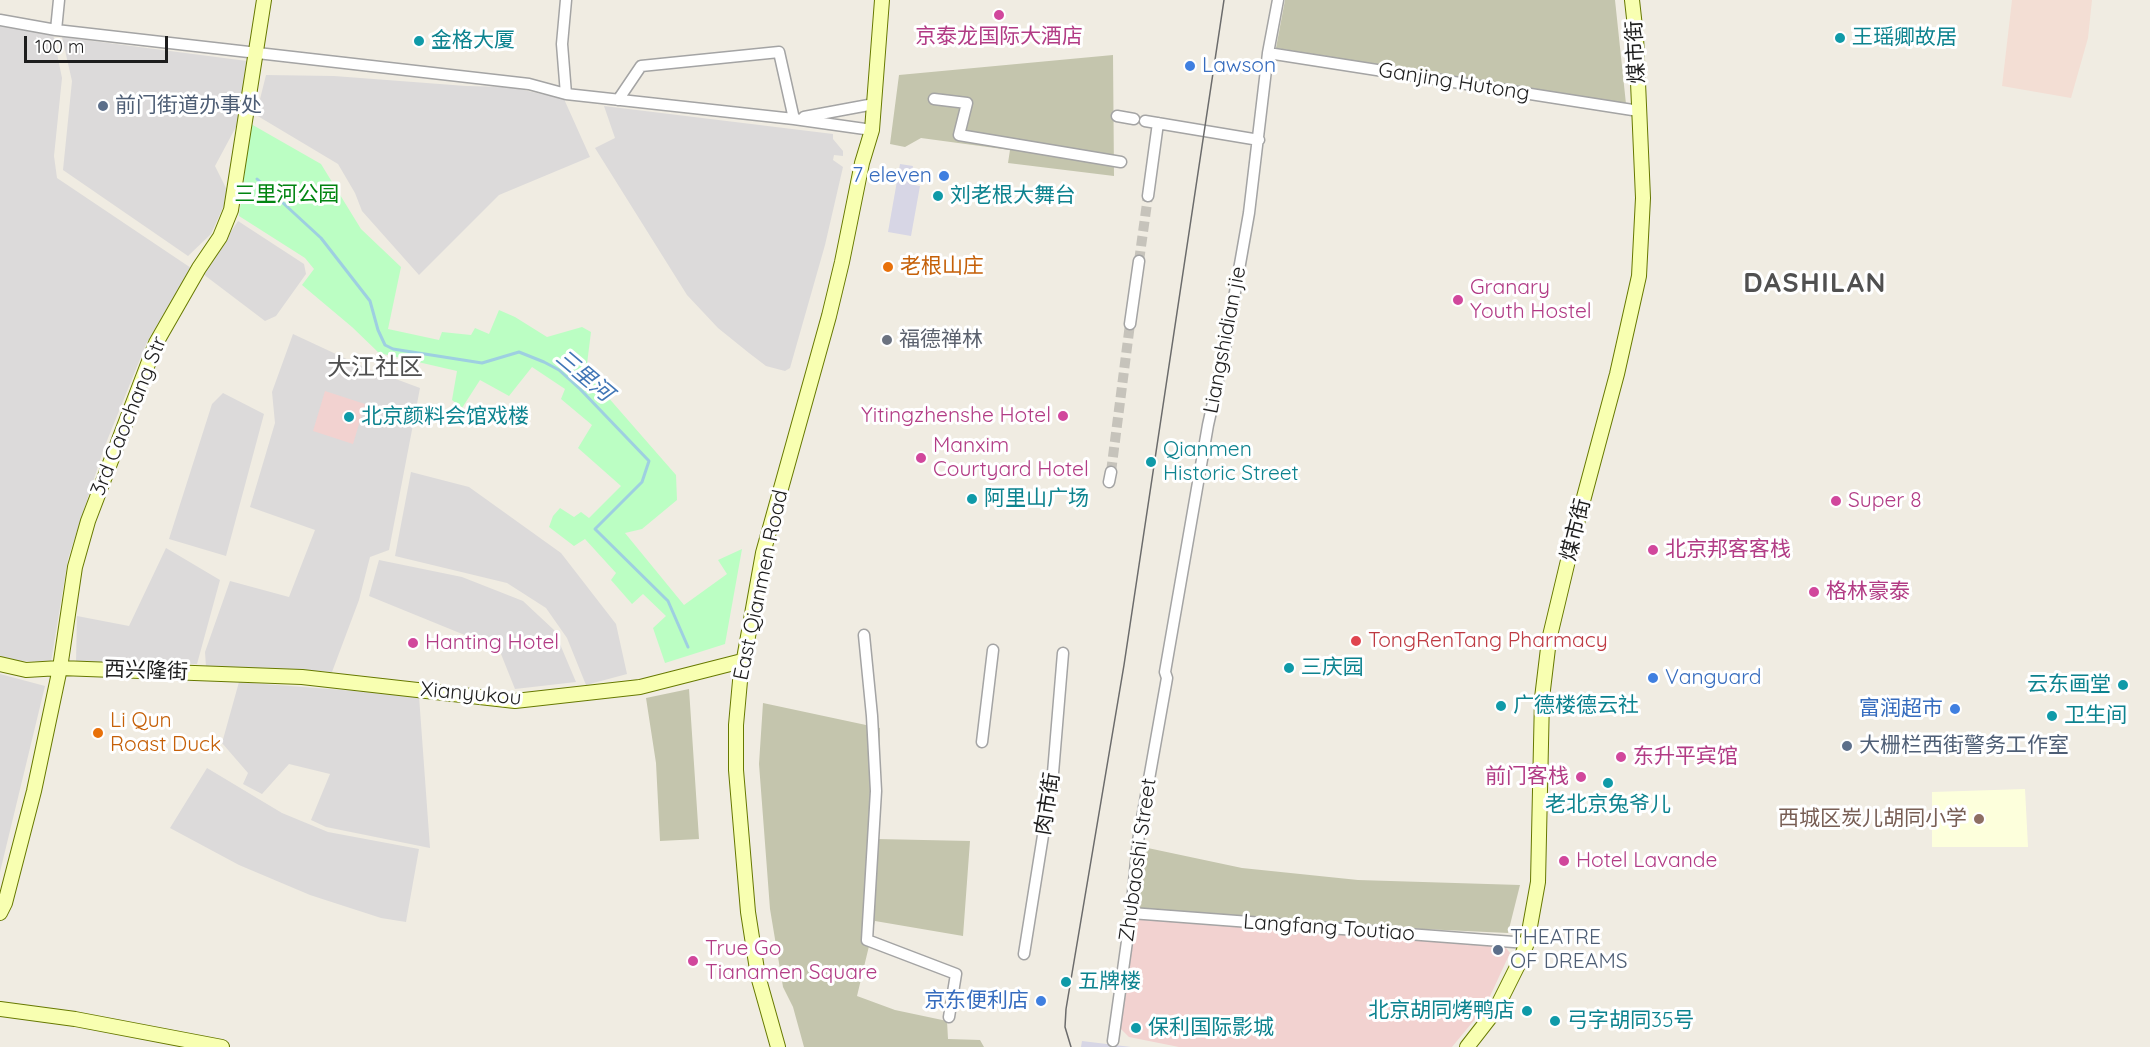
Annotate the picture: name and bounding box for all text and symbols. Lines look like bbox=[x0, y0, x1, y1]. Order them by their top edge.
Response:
marker: 京泰龙国际大酒店 bbox=[992, 8, 1006, 22]
street label: 煤市街 bbox=[1622, 20, 1650, 84]
scale bar bbox=[27, 24, 171, 62]
place label: 京泰龙国际大酒店 bbox=[915, 24, 1083, 50]
place label: 王瑶卿故居 bbox=[1852, 25, 1957, 51]
place label: 金格大厦 bbox=[431, 28, 515, 54]
marker: 王瑶卿故居 bbox=[1833, 31, 1847, 45]
marker: 金格大厦 bbox=[412, 34, 426, 48]
text: 100 m bbox=[35, 35, 84, 58]
place label: Lawson bbox=[1202, 53, 1276, 79]
street label: Ganjing Hutong bbox=[1377, 58, 1531, 106]
marker: Lawson bbox=[1183, 59, 1197, 73]
place label: 前门街道办事处 bbox=[115, 93, 262, 119]
marker: 前门街道办事处 bbox=[96, 99, 110, 113]
place label: 7 eleven bbox=[852, 163, 932, 189]
marker: 7 eleven bbox=[937, 169, 951, 183]
park label: 三里河公园 bbox=[235, 182, 339, 208]
place label: 刘老根大舞台 bbox=[950, 183, 1076, 209]
marker: 刘老根大舞台 bbox=[931, 189, 945, 203]
place label: 老根山庄 bbox=[900, 254, 984, 280]
marker: 老根山庄 bbox=[881, 260, 895, 274]
street label: Liangshidian jie bbox=[1198, 264, 1252, 416]
district label: DASHILAN bbox=[1743, 268, 1887, 300]
place label: Granary Youth Hostel bbox=[1470, 275, 1592, 325]
marker: Granary Youth Hostel bbox=[1451, 293, 1465, 307]
place label: 福德禅林 bbox=[899, 327, 983, 353]
street label: 3rd Caochang Str bbox=[86, 333, 172, 499]
marker: 福德禅林 bbox=[880, 333, 894, 347]
water label: 三里河 bbox=[550, 345, 618, 407]
district label: 大江社区 bbox=[327, 354, 423, 382]
place label: Yitingzhenshe Hotel bbox=[861, 403, 1051, 429]
place label: 北京颜料会馆戏楼 bbox=[361, 404, 529, 430]
marker: Yitingzhenshe Hotel bbox=[1056, 409, 1070, 423]
marker: 北京颜料会馆戏楼 bbox=[342, 410, 356, 424]
place label: Manxim Courtyard Hotel bbox=[933, 433, 1089, 483]
place label: Qianmen Historic Street bbox=[1163, 437, 1299, 487]
marker: Manxim Courtyard Hotel bbox=[914, 451, 928, 465]
marker: Qianmen Historic Street bbox=[1144, 455, 1158, 469]
place label: 阿里山广场 bbox=[984, 486, 1089, 512]
street label: East Qianmen Road bbox=[729, 488, 793, 682]
place label: Super 8 bbox=[1848, 488, 1921, 514]
marker: 阿里山广场 bbox=[965, 492, 979, 506]
marker: Super 8 bbox=[1829, 494, 1843, 508]
street label: 煤市街 bbox=[1556, 496, 1596, 564]
place label: 北京邦客客栈 bbox=[1665, 537, 1791, 563]
marker: 北京邦客客栈 bbox=[1646, 543, 1660, 557]
place label: 格林豪泰 bbox=[1826, 579, 1910, 605]
marker: 格林豪泰 bbox=[1807, 585, 1821, 599]
place label: TongRenTang Pharmacy bbox=[1368, 628, 1608, 654]
place label: Hanting Hotel bbox=[425, 630, 559, 656]
marker: TongRenTang Pharmacy bbox=[1349, 634, 1363, 648]
marker: Hanting Hotel bbox=[406, 636, 420, 650]
place label: 三庆园 bbox=[1301, 655, 1364, 681]
street label: 西兴隆街 bbox=[104, 657, 188, 685]
marker: 三庆园 bbox=[1282, 661, 1296, 675]
place label: Vanguard bbox=[1665, 665, 1762, 691]
marker: Vanguard bbox=[1646, 671, 1660, 685]
place label: 云东画堂 bbox=[2027, 672, 2111, 698]
street label: Xianyukou bbox=[419, 677, 523, 711]
marker: 云东画堂 bbox=[2116, 678, 2130, 692]
place label: 广德楼德云社 bbox=[1513, 693, 1639, 719]
place label: 富润超市 bbox=[1859, 696, 1943, 722]
marker: 广德楼德云社 bbox=[1494, 699, 1508, 713]
marker: 富润超市 bbox=[1948, 702, 1962, 716]
place label: 卫生间 bbox=[2064, 703, 2127, 729]
place label: Li Qun Roast Duck bbox=[110, 708, 221, 758]
marker: 卫生间 bbox=[2045, 709, 2059, 723]
marker: Li Qun Roast Duck bbox=[91, 726, 105, 740]
place label: 大栅栏西街警务工作室 bbox=[1859, 733, 2069, 759]
marker: 大栅栏西街警务工作室 bbox=[1840, 739, 1854, 753]
place label: 东升平宾馆 bbox=[1633, 744, 1738, 770]
marker: 东升平宾馆 bbox=[1614, 750, 1628, 764]
place label: 前门客栈 bbox=[1485, 764, 1569, 790]
marker: 前门客栈 bbox=[1574, 770, 1588, 784]
street label: 肉市街 bbox=[1031, 771, 1065, 837]
marker: 老北京兔爷儿 bbox=[1601, 776, 1615, 790]
street label: Zhubaoshi Street bbox=[1114, 777, 1162, 943]
place label: 老北京兔爷儿 bbox=[1545, 792, 1671, 818]
place label: 西城区炭儿胡同小学 bbox=[1778, 806, 1967, 832]
marker: 西城区炭儿胡同小学 bbox=[1972, 812, 1986, 826]
place label: Hotel Lavande bbox=[1576, 848, 1717, 874]
marker: Hotel Lavande bbox=[1557, 854, 1571, 868]
street label: Langfang Toutiao bbox=[1242, 909, 1416, 947]
place label: THEATRE OF DREAMS bbox=[1510, 925, 1628, 975]
place label: True Go Tianamen Square bbox=[705, 936, 877, 986]
marker: THEATRE OF DREAMS bbox=[1491, 943, 1505, 957]
marker: True Go Tianamen Square bbox=[686, 954, 700, 968]
place label: 五牌楼 bbox=[1078, 969, 1141, 995]
marker: 五牌楼 bbox=[1059, 975, 1073, 989]
place label: 京东便利店 bbox=[924, 988, 1029, 1014]
marker: 京东便利店 bbox=[1034, 994, 1048, 1008]
place label: 北京胡同烤鸭店 bbox=[1368, 998, 1515, 1024]
marker: 北京胡同烤鸭店 bbox=[1520, 1004, 1534, 1018]
place label: 弓字胡同35号 bbox=[1567, 1008, 1694, 1034]
marker: 弓字胡同35号 bbox=[1548, 1014, 1562, 1028]
place label: 保利国际影城 bbox=[1148, 1015, 1274, 1041]
marker: 保利国际影城 bbox=[1129, 1021, 1143, 1035]

